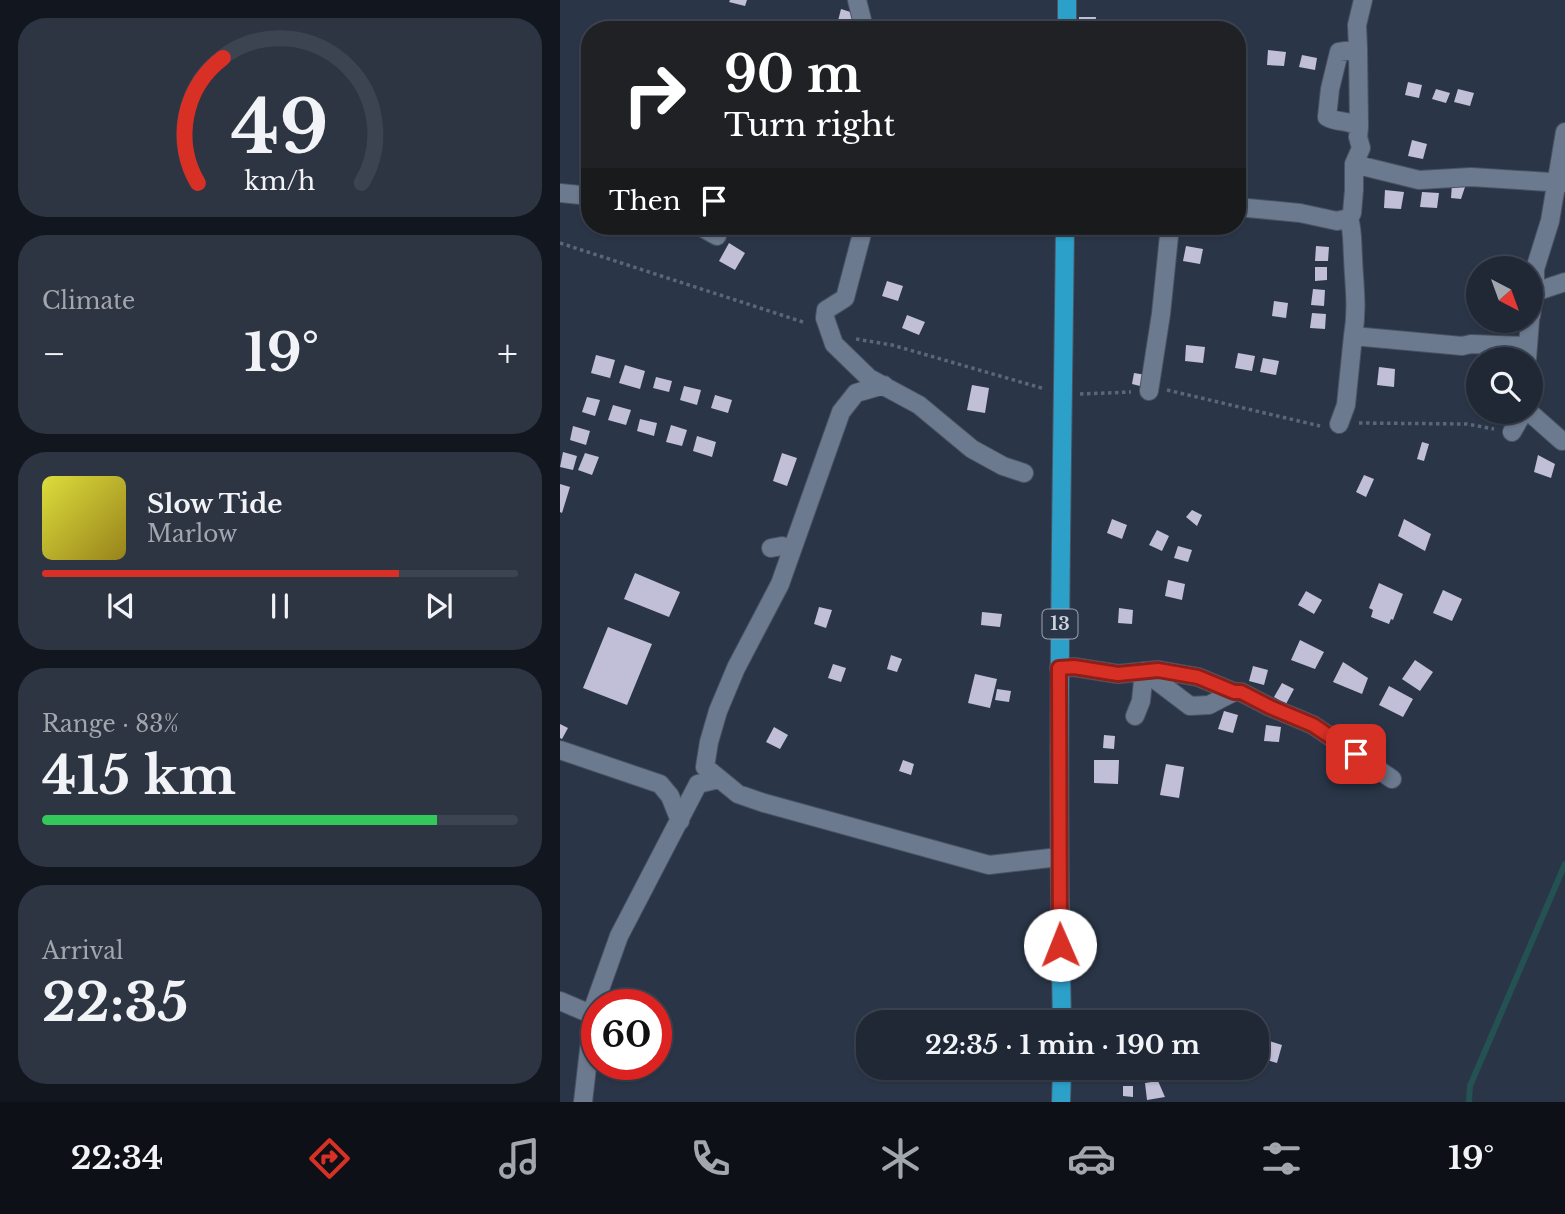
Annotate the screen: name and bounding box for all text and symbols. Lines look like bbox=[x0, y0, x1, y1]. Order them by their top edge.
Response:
text: 90 m bbox=[724, 44, 861, 105]
icon: right bbox=[609, 49, 700, 140]
text: 49 bbox=[231, 83, 329, 174]
text: Turn right bbox=[724, 105, 895, 145]
text: km/h bbox=[245, 166, 315, 197]
icon: arrive bbox=[695, 182, 733, 220]
text: Then bbox=[609, 185, 681, 217]
north arrow bbox=[1466, 256, 1544, 332]
map controls bbox=[1466, 256, 1543, 424]
text: Climate bbox=[42, 287, 135, 315]
text: 19° bbox=[244, 321, 319, 385]
text: − bbox=[42, 330, 66, 377]
text: + bbox=[497, 330, 518, 377]
button: search bbox=[1466, 347, 1543, 424]
text: Slow Tide bbox=[147, 488, 283, 520]
text: Marlow bbox=[147, 520, 237, 548]
icon: previous bbox=[102, 587, 140, 625]
icon: pause bbox=[261, 587, 299, 625]
icon: next bbox=[420, 587, 458, 625]
road number: 13 bbox=[1042, 610, 1078, 638]
text: Range · 83% bbox=[42, 710, 179, 738]
pin bbox=[1326, 724, 1386, 784]
icon: arrive bbox=[1337, 735, 1375, 773]
text: 415 km bbox=[42, 744, 236, 808]
position arrow bbox=[1023, 908, 1097, 982]
text: Arrival bbox=[42, 937, 123, 965]
text: 22:35 bbox=[42, 971, 189, 1035]
speed limit sign: 60 bbox=[581, 989, 672, 1080]
text: 22:35 · 1 min · 190 m bbox=[925, 1029, 1200, 1061]
icon: directions bbox=[305, 1134, 354, 1183]
icon: music bbox=[495, 1134, 544, 1183]
icon: phone bbox=[686, 1134, 735, 1183]
icon: climate bbox=[876, 1134, 925, 1183]
icon: car bbox=[1067, 1134, 1116, 1183]
icon: filters bbox=[1257, 1134, 1306, 1183]
text: 22:34 bbox=[71, 1138, 163, 1178]
text: 19° bbox=[1448, 1138, 1494, 1178]

